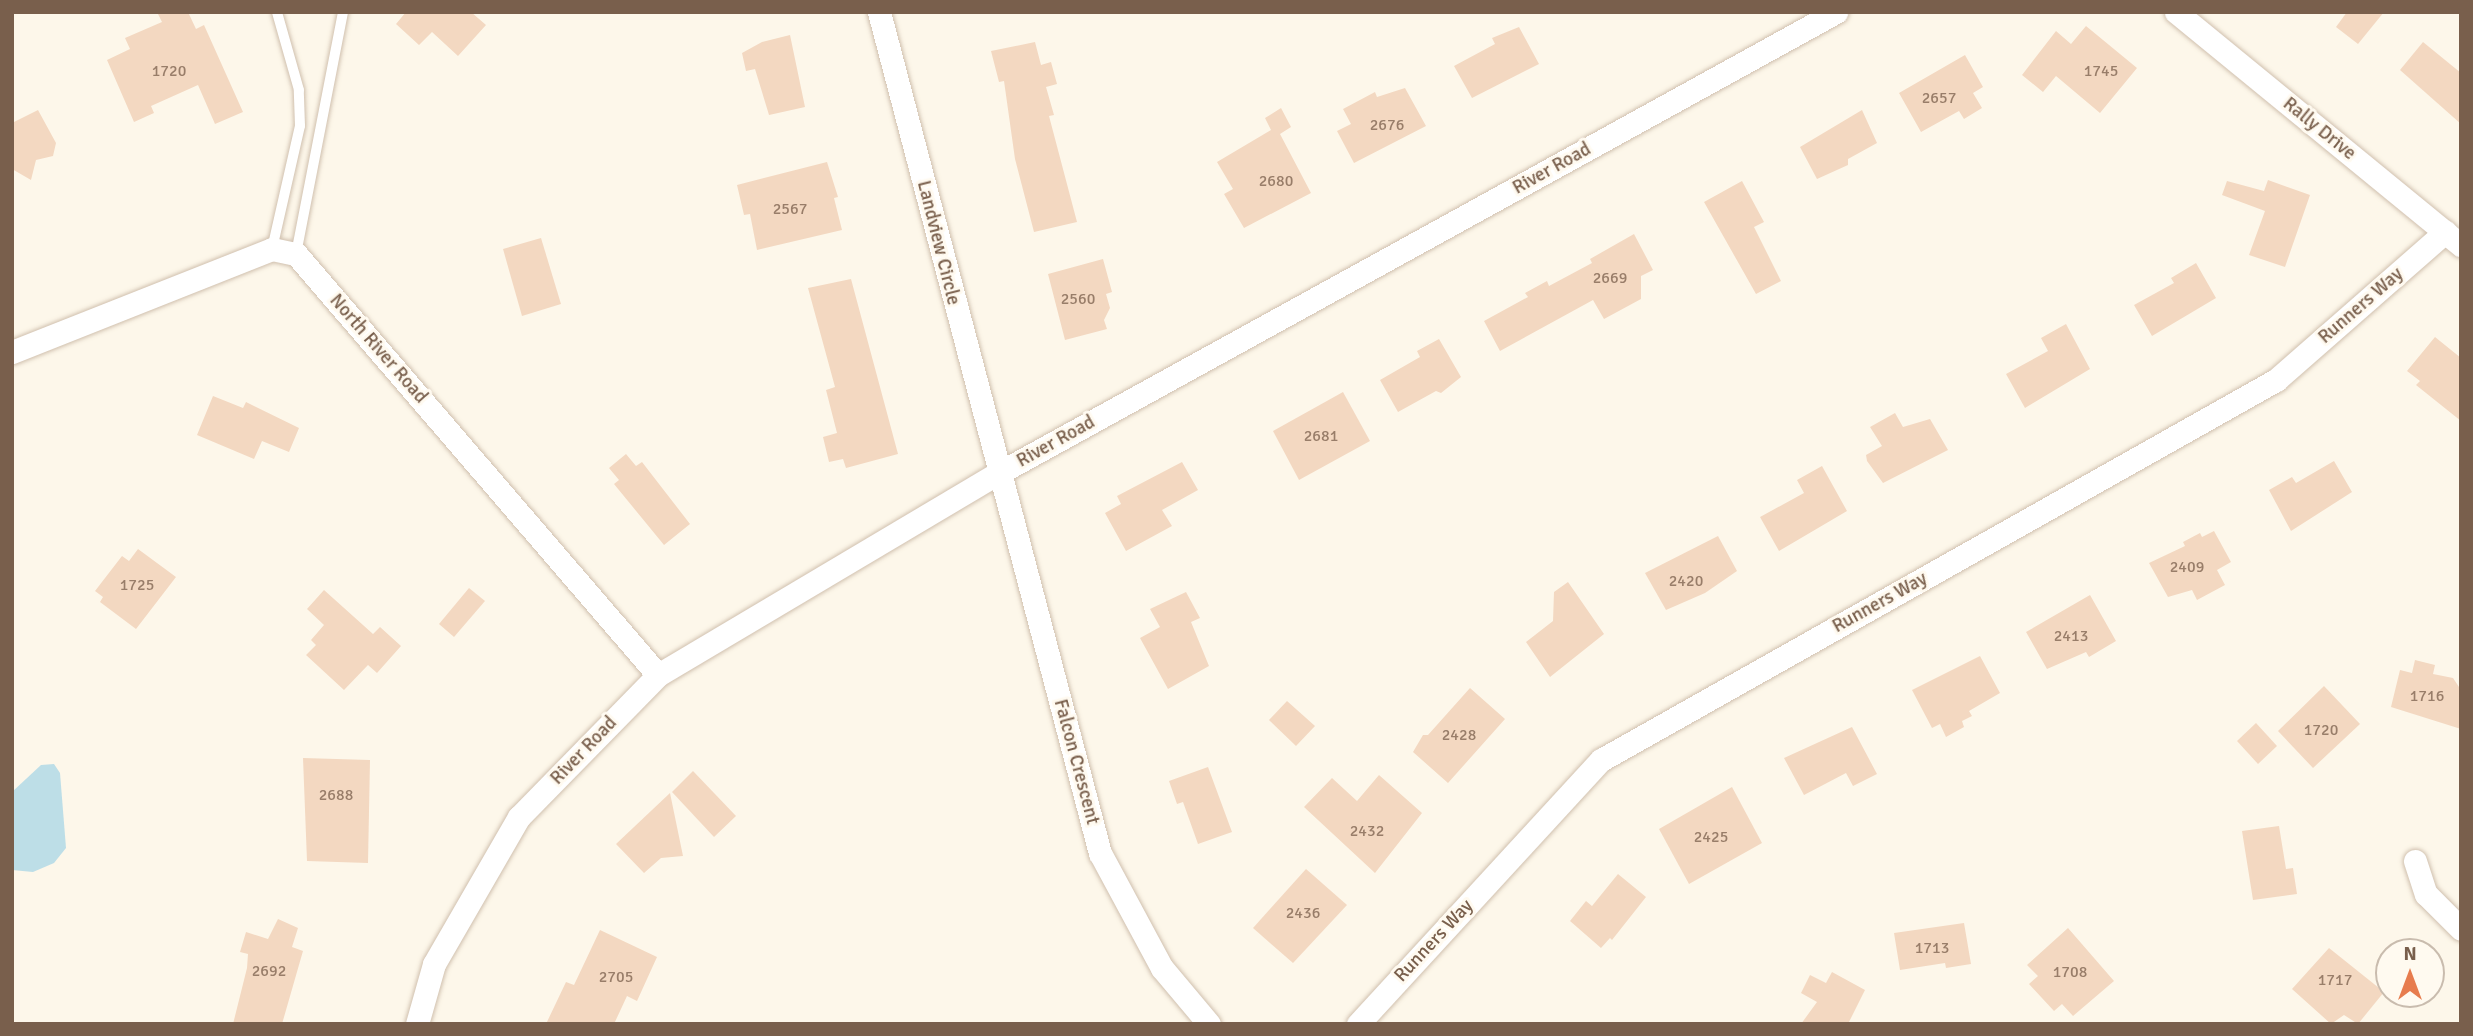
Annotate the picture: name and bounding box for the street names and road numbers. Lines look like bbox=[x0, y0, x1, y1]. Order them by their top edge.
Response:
street label: Rally Drive bbox=[2278, 93, 2360, 165]
street label: River Road bbox=[1509, 138, 1595, 200]
street label: Landview Circle bbox=[912, 178, 964, 308]
street label: Runners Way bbox=[2314, 263, 2408, 349]
street label: North River Road bbox=[324, 290, 432, 408]
street label: River Road bbox=[1013, 411, 1099, 473]
street label: Runners Way bbox=[1829, 568, 1931, 638]
street label: Falcon Crescent bbox=[1048, 697, 1104, 827]
street label: River Road bbox=[546, 712, 622, 790]
street label: Runners Way bbox=[1390, 895, 1478, 987]

